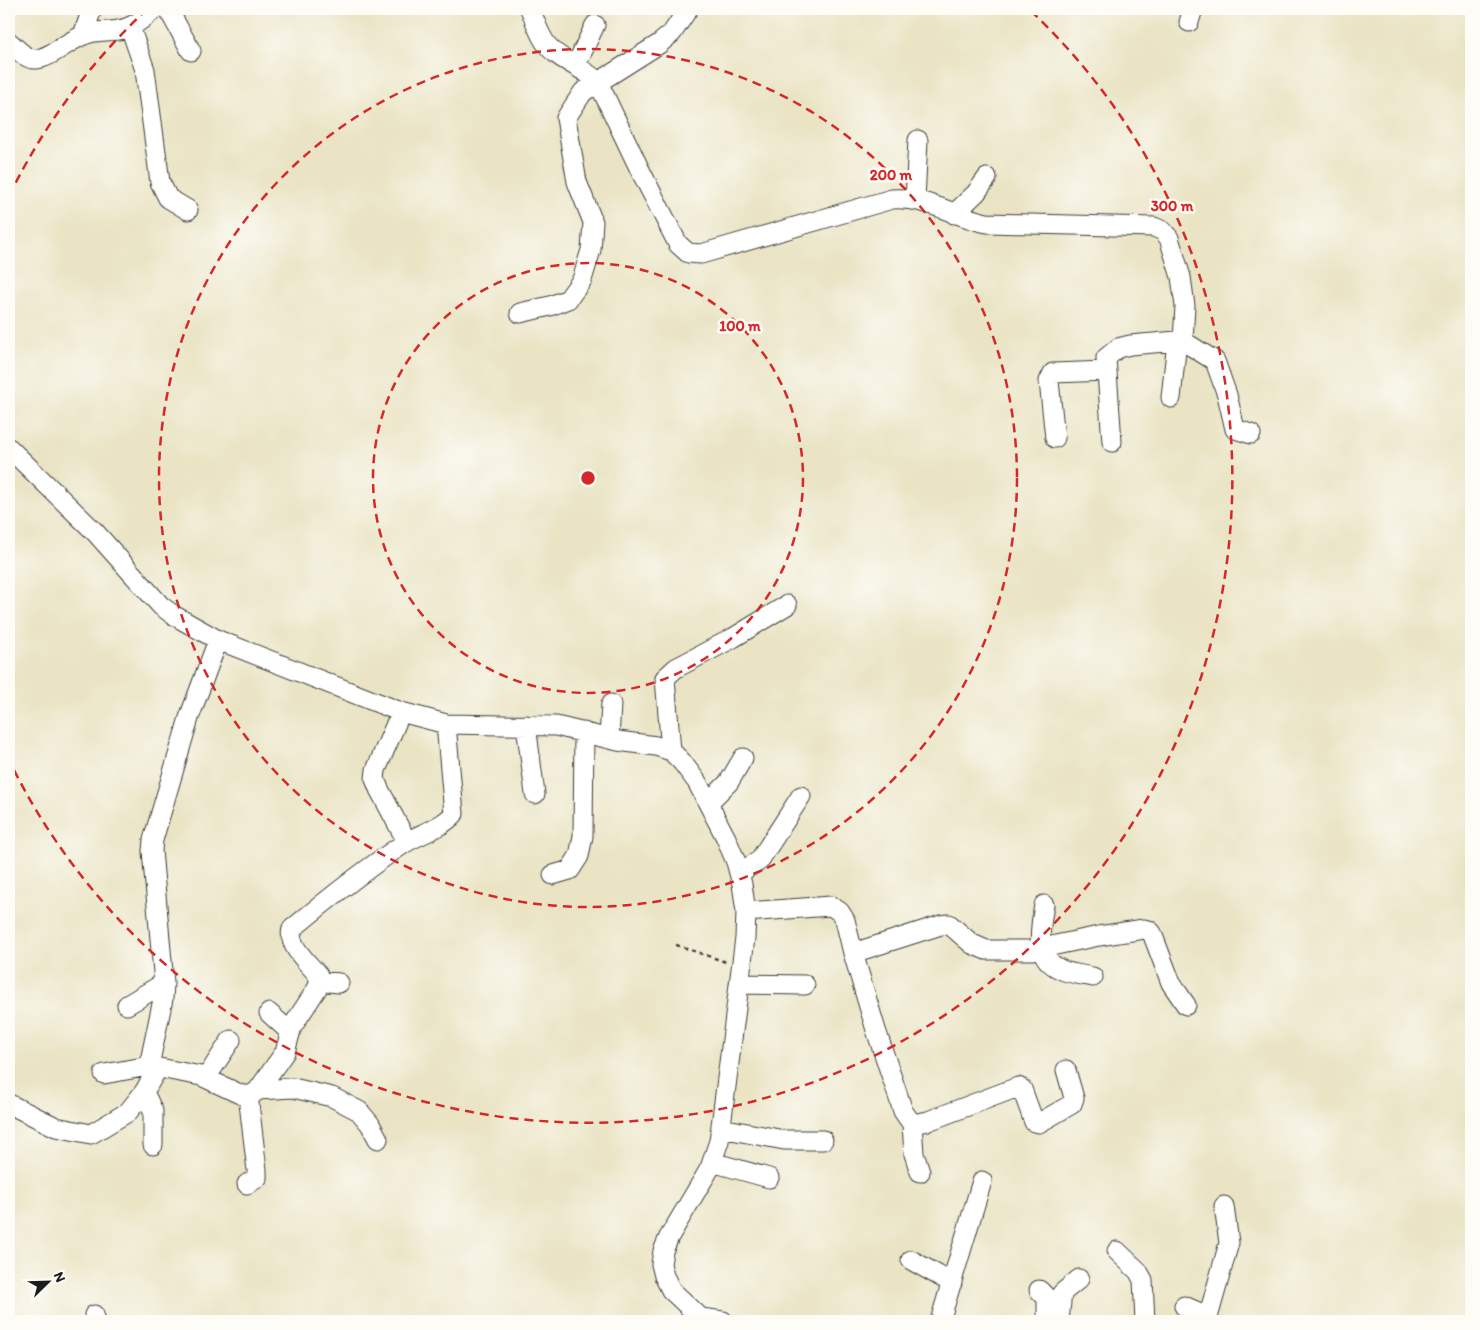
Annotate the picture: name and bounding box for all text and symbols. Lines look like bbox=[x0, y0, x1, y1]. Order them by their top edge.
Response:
text: 200 m bbox=[870, 166, 913, 184]
text: 300 m bbox=[1151, 197, 1194, 215]
text: 100 m bbox=[719, 317, 761, 335]
centre of rings bbox=[579, 469, 597, 487]
north arrow bbox=[22, 1258, 72, 1308]
text: N bbox=[50, 1269, 69, 1285]

